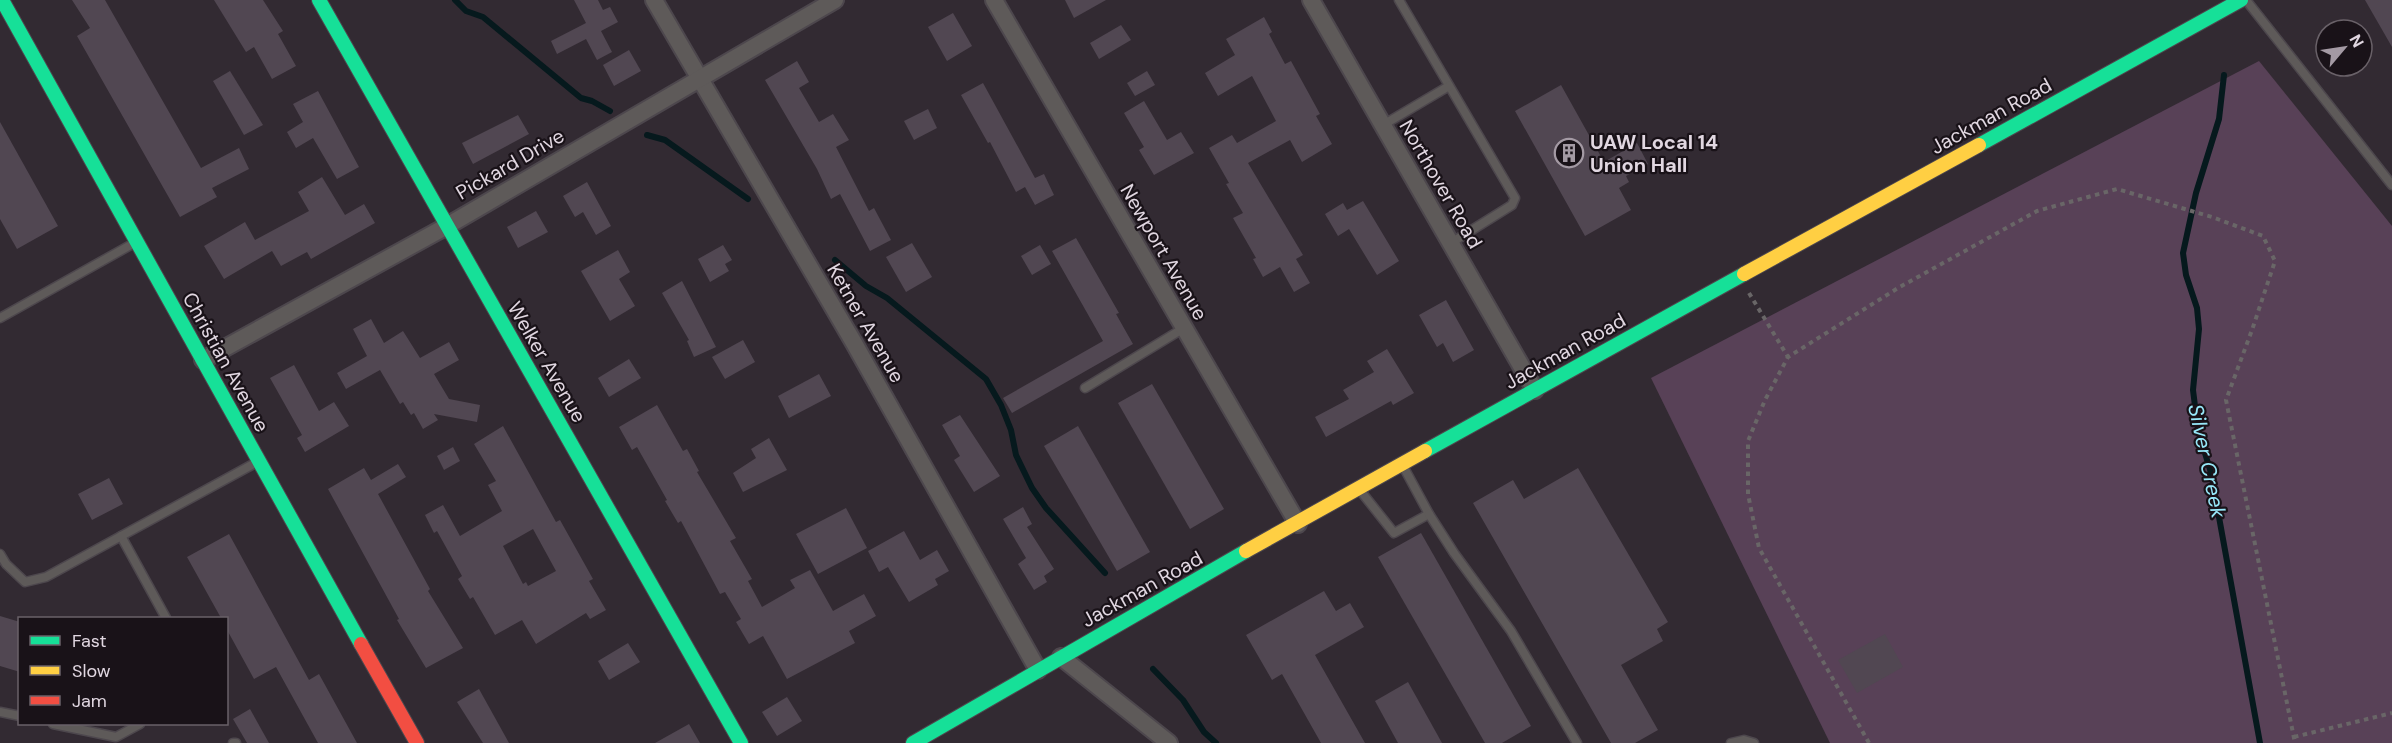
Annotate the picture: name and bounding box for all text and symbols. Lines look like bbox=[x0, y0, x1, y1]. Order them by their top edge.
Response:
north arrow bbox=[2314, 18, 2374, 78]
text: N bbox=[2345, 31, 2369, 51]
street label: Jackman Road bbox=[1926, 72, 2056, 160]
street label: Northover Road bbox=[1394, 115, 1488, 253]
street label: Pickard Drive bbox=[451, 122, 569, 206]
place label: UAW Local 14 Union Hall bbox=[1590, 129, 1718, 178]
building icon: UAW Local 14 Union Hall bbox=[1553, 137, 1585, 169]
street label: Newport Avenue bbox=[1115, 179, 1213, 325]
street label: Ketner Avenue bbox=[821, 259, 911, 387]
street label: Christian Avenue bbox=[177, 288, 275, 436]
street label: Welker Avenue bbox=[502, 297, 592, 427]
street label: Jackman Road bbox=[1500, 307, 1630, 395]
water label: Silver Creek bbox=[2181, 401, 2233, 521]
street label: Jackman Road bbox=[1077, 545, 1207, 633]
legend bbox=[18, 617, 228, 725]
text: Fast bbox=[72, 629, 107, 653]
text: Slow bbox=[72, 659, 111, 683]
text: Jam bbox=[72, 689, 107, 713]

